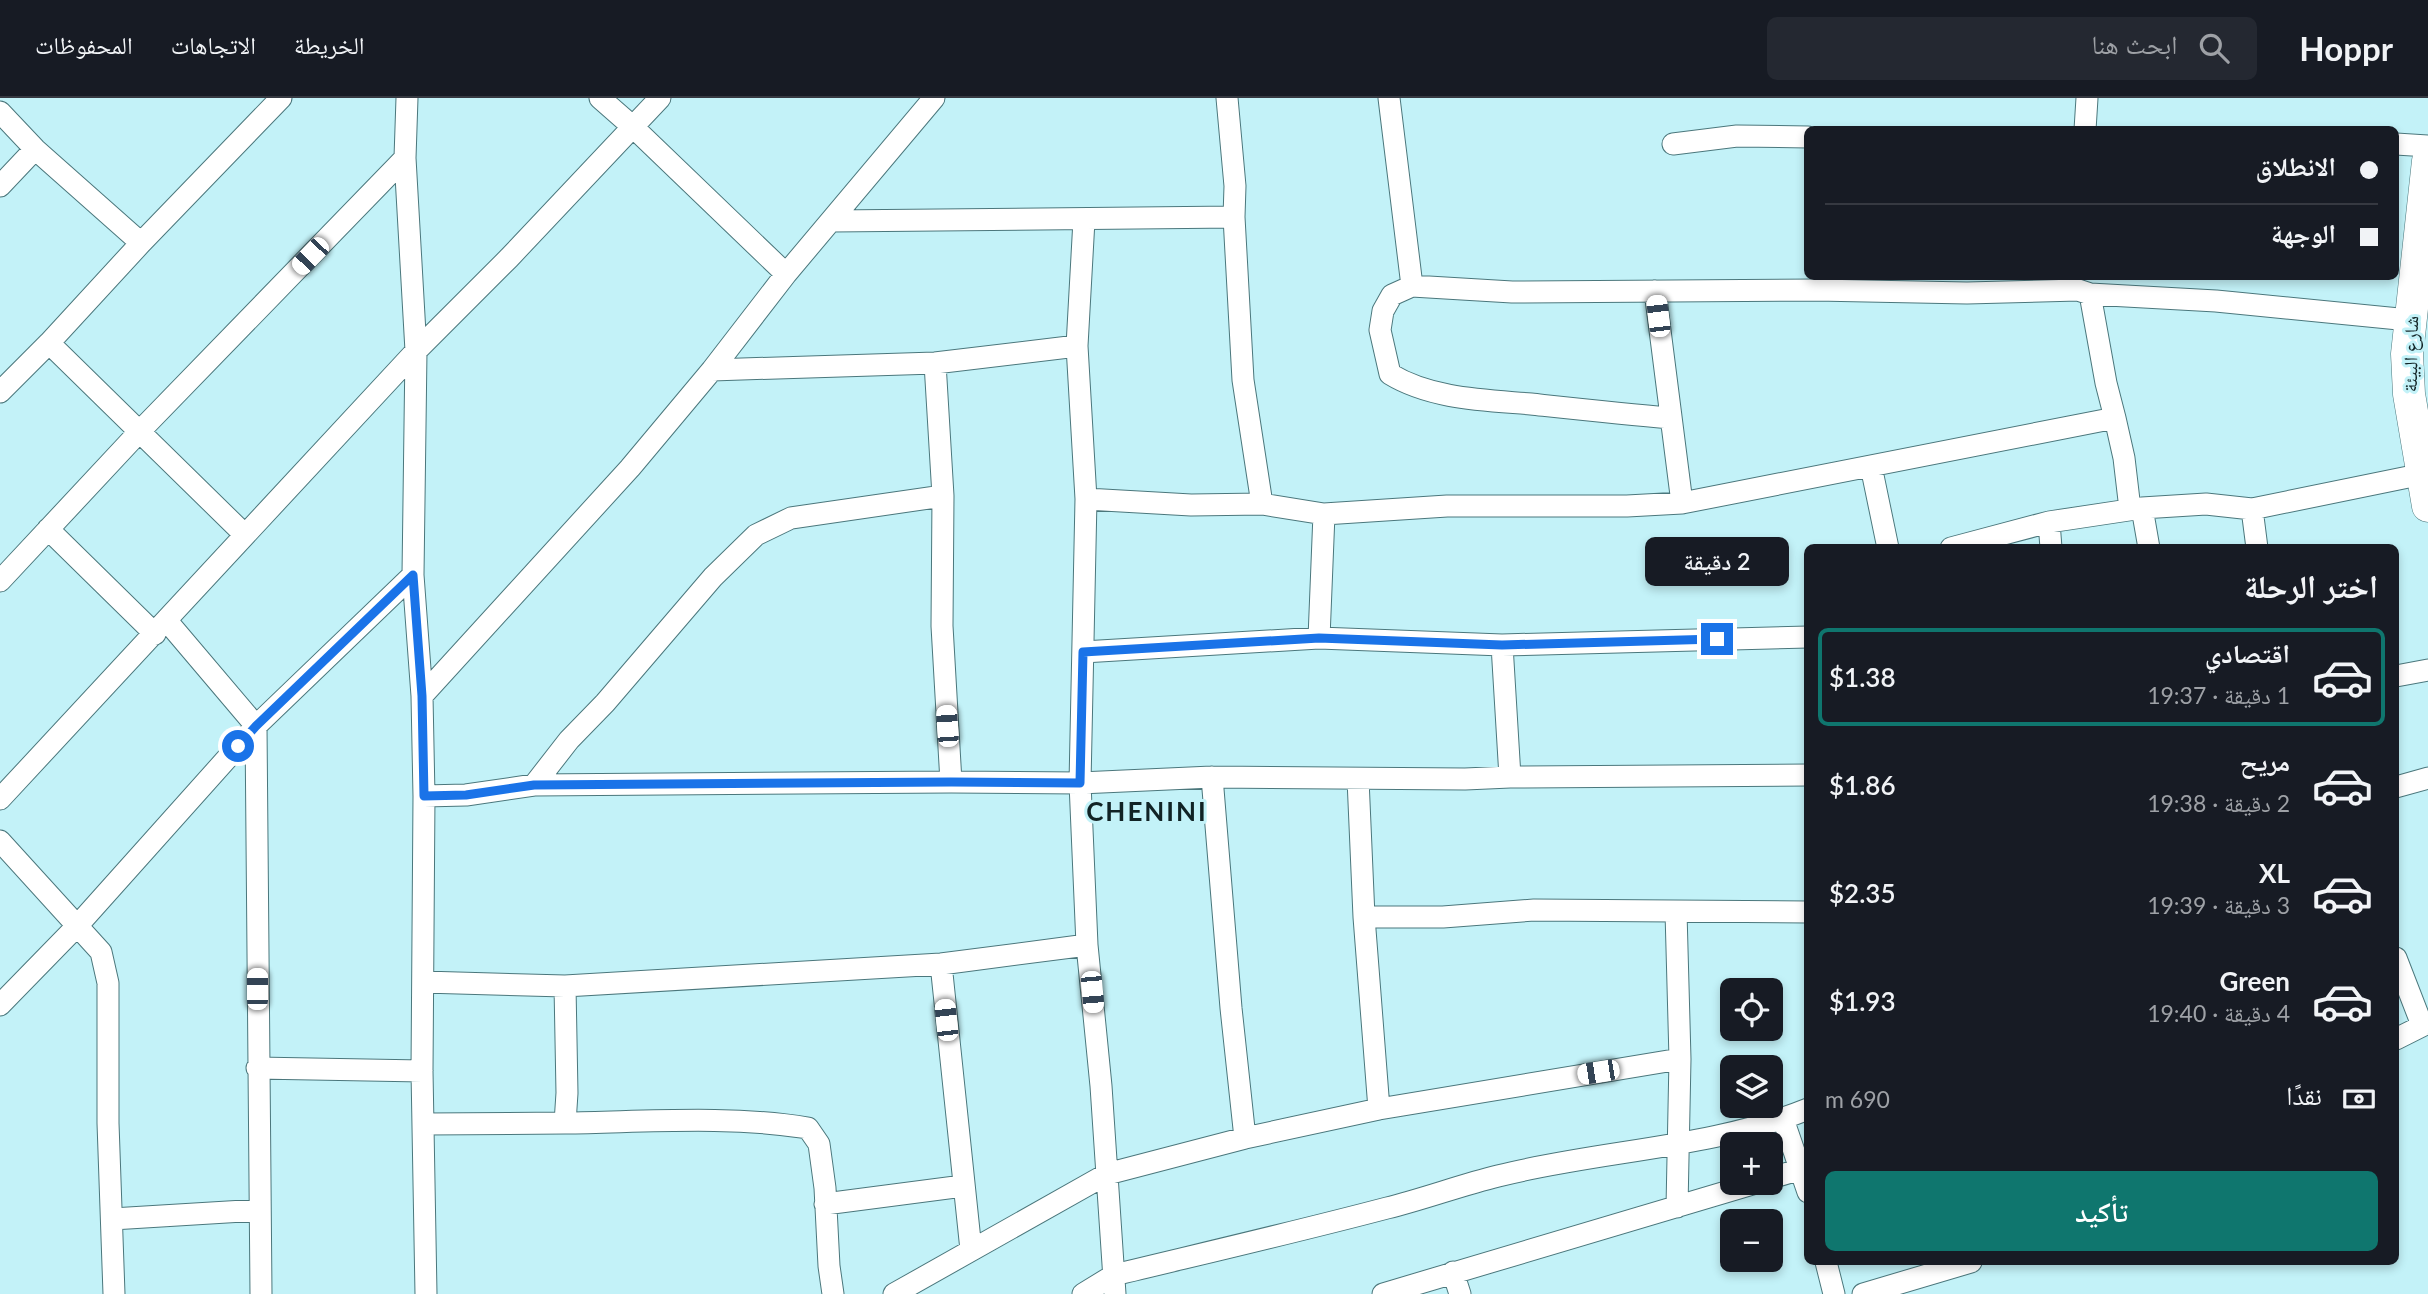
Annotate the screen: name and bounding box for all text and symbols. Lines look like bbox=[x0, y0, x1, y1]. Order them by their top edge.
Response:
search box bbox=[1767, 17, 2257, 80]
text: ابحث هنا bbox=[2091, 28, 2177, 60]
text: Hoppr bbox=[2299, 28, 2393, 68]
icon: search bbox=[2195, 29, 2233, 67]
text: المحفوظات bbox=[35, 30, 133, 59]
text: الاتجاهات bbox=[171, 30, 256, 59]
text: الخريطة bbox=[294, 30, 365, 59]
text: الانطلاق bbox=[2256, 150, 2336, 182]
text: الوجهة bbox=[2271, 217, 2336, 249]
car bbox=[288, 234, 333, 278]
car bbox=[1646, 294, 1671, 338]
street label: شارع البيئة bbox=[2398, 316, 2423, 392]
callout: 2 دقيقة bbox=[1645, 538, 1789, 587]
text: 2 دقيقة bbox=[1684, 547, 1750, 575]
text: اختر الرحلة bbox=[2244, 566, 2378, 605]
route end bbox=[1701, 623, 1733, 655]
text: اقتصادي bbox=[2205, 637, 2290, 669]
icon: car bbox=[2311, 646, 2374, 709]
text: $1.38 bbox=[1829, 661, 1895, 693]
text: 1 دقيقة · 19:37 bbox=[2147, 681, 2290, 709]
car bbox=[936, 704, 959, 748]
route start bbox=[222, 730, 254, 762]
text: مريح bbox=[2240, 745, 2290, 777]
icon: car bbox=[2311, 754, 2374, 817]
text: $1.86 bbox=[1829, 769, 1895, 801]
text: 2 دقيقة · 19:38 bbox=[2147, 789, 2290, 817]
district label: CHENINI bbox=[1086, 795, 1208, 827]
text: XL bbox=[2259, 857, 2290, 889]
icon: car bbox=[2311, 862, 2374, 925]
text: $2.35 bbox=[1829, 877, 1895, 909]
text: 3 دقيقة · 19:39 bbox=[2147, 891, 2290, 919]
text: Green bbox=[2220, 965, 2290, 997]
car bbox=[247, 968, 268, 1010]
car bbox=[1080, 970, 1105, 1014]
icon: car bbox=[2311, 970, 2374, 1033]
map controls bbox=[1720, 978, 1783, 1272]
button: locate bbox=[1720, 978, 1783, 1041]
text: $1.93 bbox=[1829, 985, 1895, 1017]
car bbox=[934, 998, 959, 1042]
text: 4 دقيقة · 19:40 bbox=[2147, 999, 2290, 1027]
button: layers bbox=[1720, 1055, 1783, 1118]
car bbox=[1576, 1058, 1621, 1086]
text: نقدًا bbox=[2286, 1079, 2322, 1111]
icon: cash bbox=[2340, 1080, 2378, 1118]
text: 690 m bbox=[1825, 1085, 1890, 1113]
button: + bbox=[1720, 1132, 1783, 1195]
button: تأكيد bbox=[1825, 1171, 2378, 1251]
button: − bbox=[1720, 1209, 1783, 1272]

